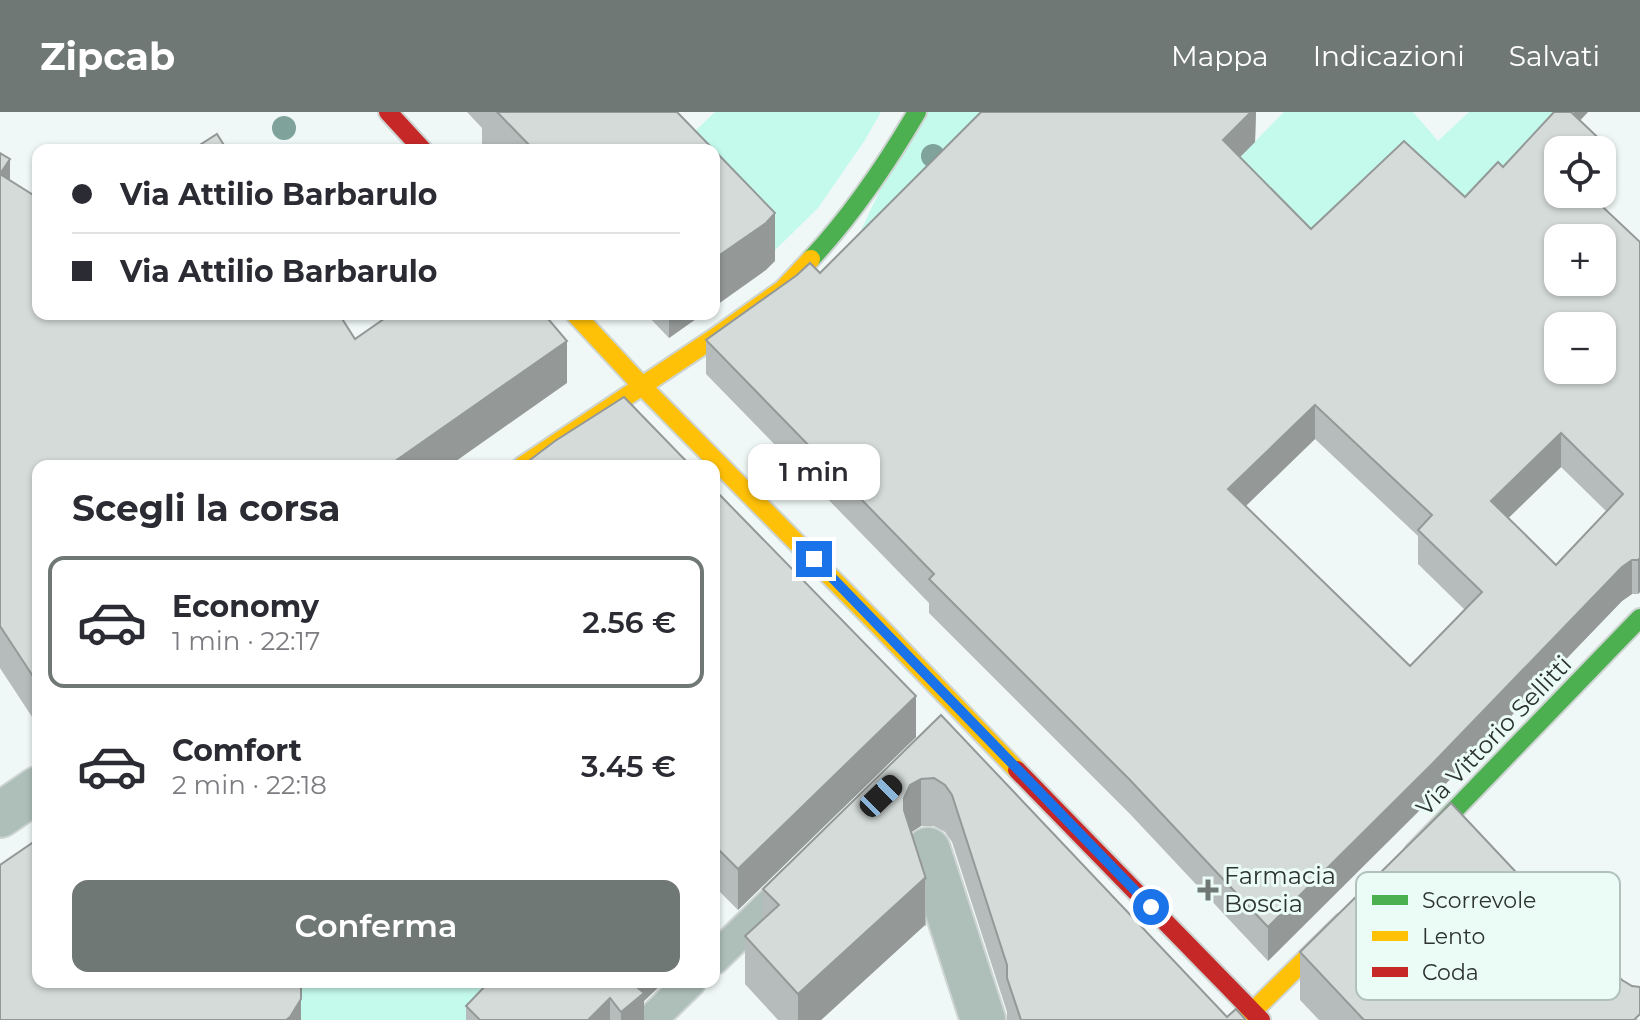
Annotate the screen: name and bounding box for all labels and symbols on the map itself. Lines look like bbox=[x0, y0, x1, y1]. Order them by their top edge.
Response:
callout: 1 min bbox=[748, 443, 880, 499]
route end bbox=[796, 541, 832, 577]
street label: Via Vittorio Sellitti bbox=[1410, 650, 1577, 822]
car bbox=[855, 771, 907, 821]
place label: Farmacia Boscia bbox=[1224, 861, 1336, 918]
legend bbox=[1356, 872, 1620, 1000]
marker: Farmacia Boscia bbox=[1199, 881, 1217, 899]
text: Scorrevole bbox=[1422, 887, 1536, 914]
route start bbox=[1133, 889, 1169, 925]
text: Lento bbox=[1422, 923, 1485, 950]
text: Coda bbox=[1422, 959, 1479, 986]

